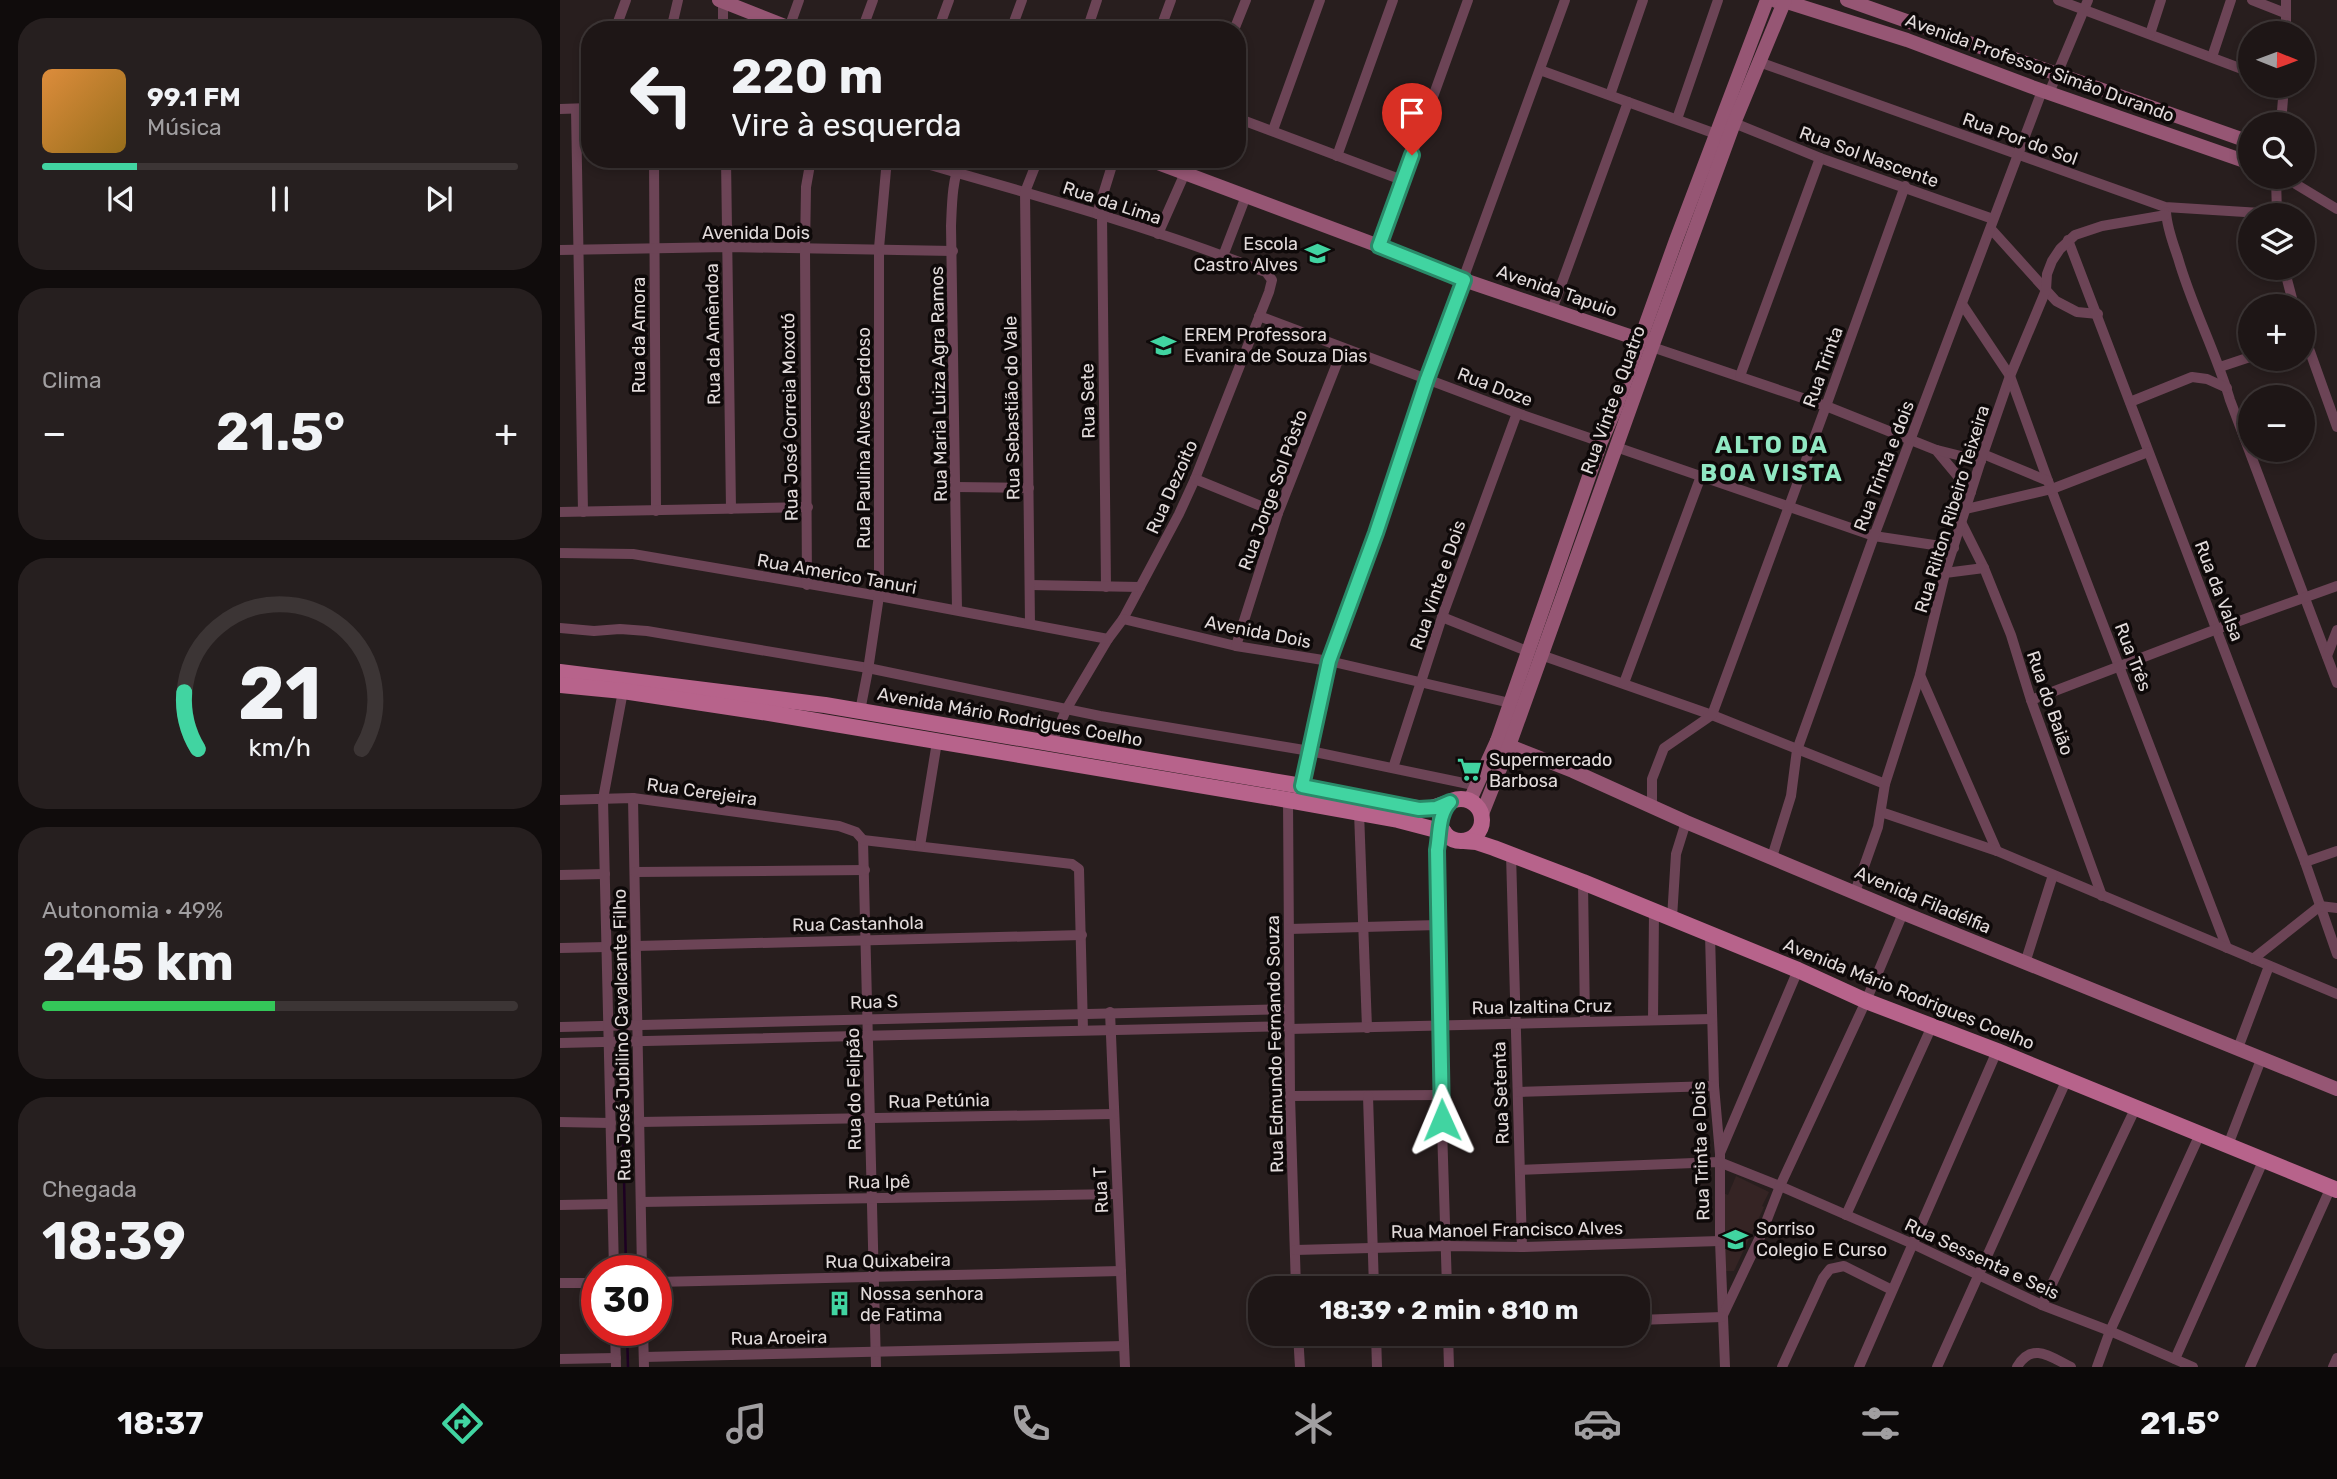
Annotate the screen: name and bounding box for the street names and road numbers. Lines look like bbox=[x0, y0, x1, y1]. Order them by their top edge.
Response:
street label: Avenida Professor Simão Durando bbox=[1903, 9, 2177, 127]
street label: Rua Por do Sol bbox=[1959, 108, 2081, 170]
street label: Rua Sol Nascente bbox=[1796, 122, 1942, 192]
street label: Rua da Lima bbox=[1060, 177, 1164, 229]
street label: Avenida Dois bbox=[702, 222, 810, 244]
street label: Avenida Tapuio bbox=[1494, 260, 1620, 322]
street label: Rua da Amêndoa bbox=[701, 263, 725, 405]
street label: Rua Maria Luiza Agra Ramos bbox=[926, 266, 952, 502]
street label: Rua da Amora bbox=[628, 277, 650, 393]
street label: Rua José Correia Moxotó bbox=[777, 313, 803, 521]
street label: Rua Sebastião do Vale bbox=[999, 316, 1025, 500]
street label: Rua Vinte e Quatro bbox=[1576, 323, 1650, 477]
street label: Rua Trinta bbox=[1798, 324, 1848, 410]
street label: Rua Paulina Alves Cardoso bbox=[853, 327, 875, 549]
street label: Rua Sete bbox=[1076, 363, 1100, 439]
street label: Rua Doze bbox=[1454, 363, 1536, 411]
street label: Rua Trinta e dois bbox=[1849, 398, 1919, 534]
street label: Rua Rilton Ribeiro Teixeira bbox=[1910, 402, 1994, 616]
street label: Rua Jorge Sol Pôsto bbox=[1234, 407, 1312, 573]
street label: Rua Dezoito bbox=[1142, 437, 1202, 537]
street label: Rua Vinte e Dois bbox=[1406, 517, 1470, 653]
street label: Rua da Valsa bbox=[2190, 538, 2248, 644]
street label: Rua Americo Tanuri bbox=[755, 549, 919, 599]
street label: Avenida Dois bbox=[1203, 611, 1313, 653]
street label: Rua Três bbox=[2110, 620, 2156, 694]
street label: Rua do Baião bbox=[2022, 648, 2078, 758]
street label: Avenida Mário Rodrigues Coelho bbox=[876, 683, 1144, 751]
street label: Rua Cerejeira bbox=[645, 773, 759, 811]
street label: Avenida Filadélfia bbox=[1852, 861, 1994, 939]
street label: Rua José Jubilino Cavalcante Filho bbox=[608, 889, 636, 1181]
street label: Rua Castanhola bbox=[792, 912, 924, 936]
street label: Rua Edmundo Fernando Souza bbox=[1262, 915, 1288, 1173]
street label: Avenida Mário Rodrigues Coelho bbox=[1780, 933, 2038, 1055]
street label: Rua S bbox=[850, 990, 898, 1014]
street label: Rua Izaltina Cruz bbox=[1471, 995, 1613, 1019]
street label: Rua do Felipão bbox=[842, 1028, 866, 1150]
street label: Rua Setenta bbox=[1488, 1041, 1514, 1145]
street label: Rua Trinta e Dois bbox=[1688, 1081, 1714, 1221]
street label: Rua Petúnia bbox=[888, 1089, 990, 1113]
street label: Rua T bbox=[1089, 1166, 1113, 1214]
street label: Rua Ipê bbox=[847, 1170, 911, 1194]
street label: Rua Sessenta e Seis bbox=[1901, 1213, 2063, 1305]
street label: Rua Manoel Francisco Alves bbox=[1391, 1217, 1623, 1243]
street label: Rua Quixabeira bbox=[825, 1249, 951, 1273]
street label: Rua Aroeira bbox=[731, 1326, 827, 1350]

